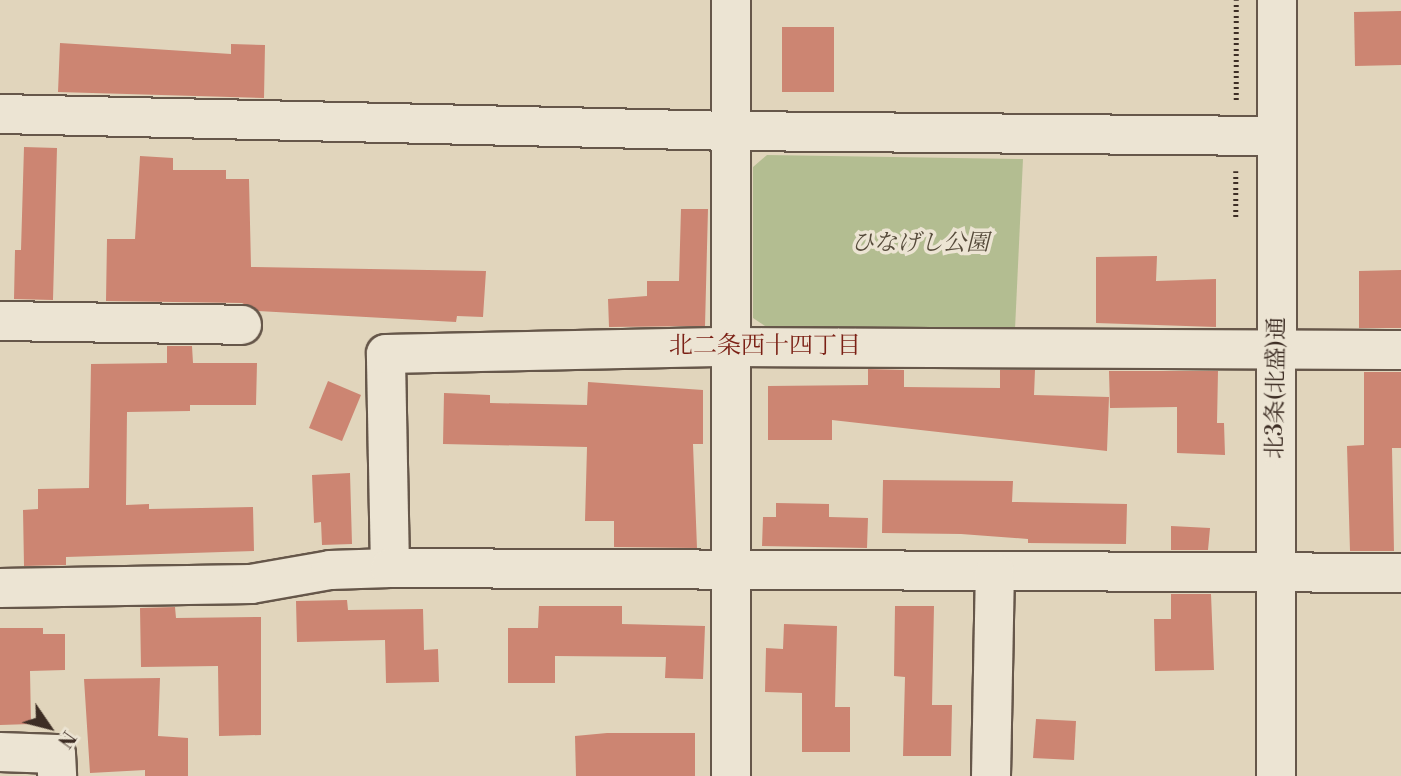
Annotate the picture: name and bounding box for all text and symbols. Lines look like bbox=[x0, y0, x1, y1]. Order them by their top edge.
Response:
park label: ひなげし公園 bbox=[851, 229, 989, 257]
street label: 北3条(北盛)通 bbox=[1261, 317, 1291, 459]
district label: 北二条西十四丁目 bbox=[669, 333, 861, 361]
north arrow bbox=[14, 692, 84, 762]
text: N bbox=[52, 726, 80, 752]

